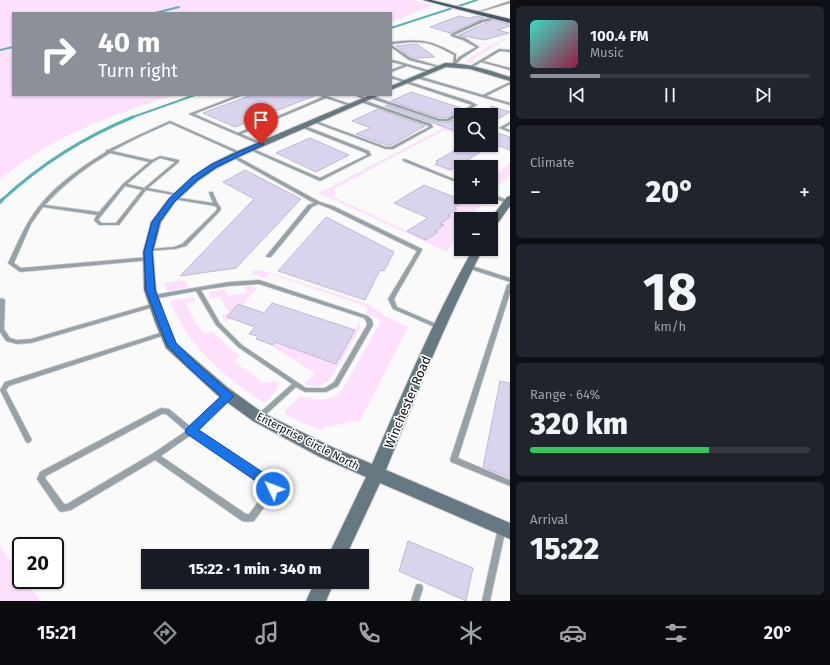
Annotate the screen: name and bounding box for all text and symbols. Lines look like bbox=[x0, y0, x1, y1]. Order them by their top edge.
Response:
text: 40 m bbox=[98, 26, 161, 59]
text: 100.4 FM bbox=[590, 27, 649, 45]
icon: right bbox=[32, 28, 84, 80]
text: Music bbox=[590, 45, 624, 60]
text: Turn right bbox=[98, 60, 178, 82]
icon: previous bbox=[566, 84, 588, 106]
icon: pause bbox=[659, 84, 681, 106]
icon: next bbox=[752, 84, 774, 106]
pin bbox=[244, 103, 278, 144]
map controls bbox=[454, 108, 498, 256]
button: search bbox=[454, 108, 498, 152]
icon: arrive bbox=[250, 109, 272, 131]
text: Climate bbox=[530, 155, 574, 170]
button: + bbox=[454, 160, 498, 204]
text: 20° bbox=[645, 174, 695, 210]
text: − bbox=[530, 179, 541, 206]
text: + bbox=[799, 179, 810, 206]
button: − bbox=[454, 212, 498, 256]
text: 18 bbox=[643, 261, 697, 324]
text: km/h bbox=[654, 319, 686, 334]
street label: Winchester Road bbox=[381, 354, 434, 451]
text: Range · 64% bbox=[530, 387, 600, 402]
text: 320 km bbox=[530, 406, 628, 442]
street label: Enterprise Circle North bbox=[254, 410, 361, 473]
position arrow bbox=[252, 468, 294, 510]
text: Arrival bbox=[530, 512, 568, 527]
text: 15:22 bbox=[530, 531, 599, 567]
speed limit sign: 20 bbox=[12, 537, 64, 589]
text: 15:22 · 1 min · 340 m bbox=[189, 560, 321, 578]
icon: directions bbox=[151, 619, 179, 647]
icon: music bbox=[253, 619, 281, 647]
icon: phone bbox=[355, 619, 383, 647]
icon: climate bbox=[457, 619, 485, 647]
icon: car bbox=[559, 619, 587, 647]
icon: filters bbox=[662, 619, 690, 647]
text: 15:21 bbox=[37, 622, 77, 644]
text: 20° bbox=[764, 622, 793, 644]

